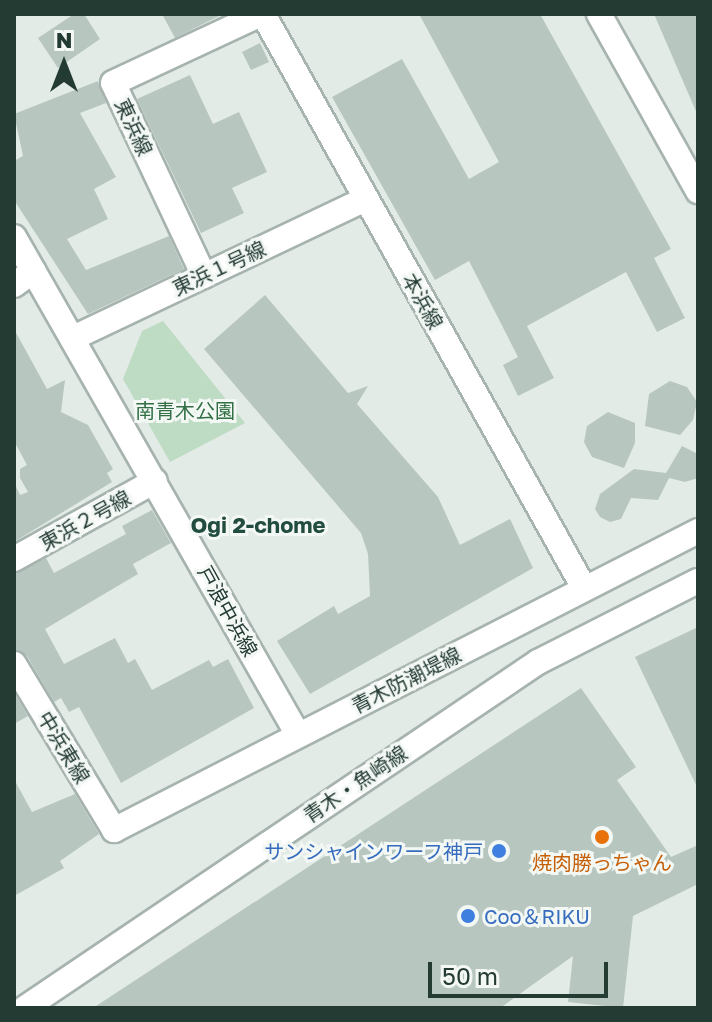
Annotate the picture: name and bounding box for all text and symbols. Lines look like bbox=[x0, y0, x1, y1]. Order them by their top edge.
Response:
north arrow bbox=[24, 24, 104, 104]
text: N bbox=[56, 26, 72, 53]
street label: 東浜線 bbox=[110, 95, 158, 159]
street label: 東浜１号線 bbox=[169, 236, 269, 300]
street label: 本浜線 bbox=[398, 269, 448, 333]
park label: 南青木公園 bbox=[135, 398, 235, 422]
street label: 東浜２号線 bbox=[35, 485, 135, 555]
district label: Ogi 2-chome bbox=[190, 512, 326, 538]
street label: 戸浪中浜線 bbox=[193, 561, 263, 661]
street label: 青木防潮堤線 bbox=[347, 642, 465, 718]
street label: 中浜東線 bbox=[33, 707, 95, 787]
street label: 青木・魚崎線 bbox=[299, 741, 411, 827]
marker: 焼肉勝っちゃん bbox=[593, 828, 611, 846]
place label: サンシャインワーフ神戸 bbox=[263, 839, 483, 863]
marker: サンシャインワーフ神戸 bbox=[490, 842, 508, 860]
place label: 焼肉勝っちゃん bbox=[532, 850, 672, 874]
place label: Coo＆RIKU bbox=[484, 904, 590, 928]
marker: Coo＆RIKU bbox=[459, 907, 477, 925]
scale bar bbox=[432, 946, 612, 996]
text: 50 m bbox=[442, 961, 498, 990]

